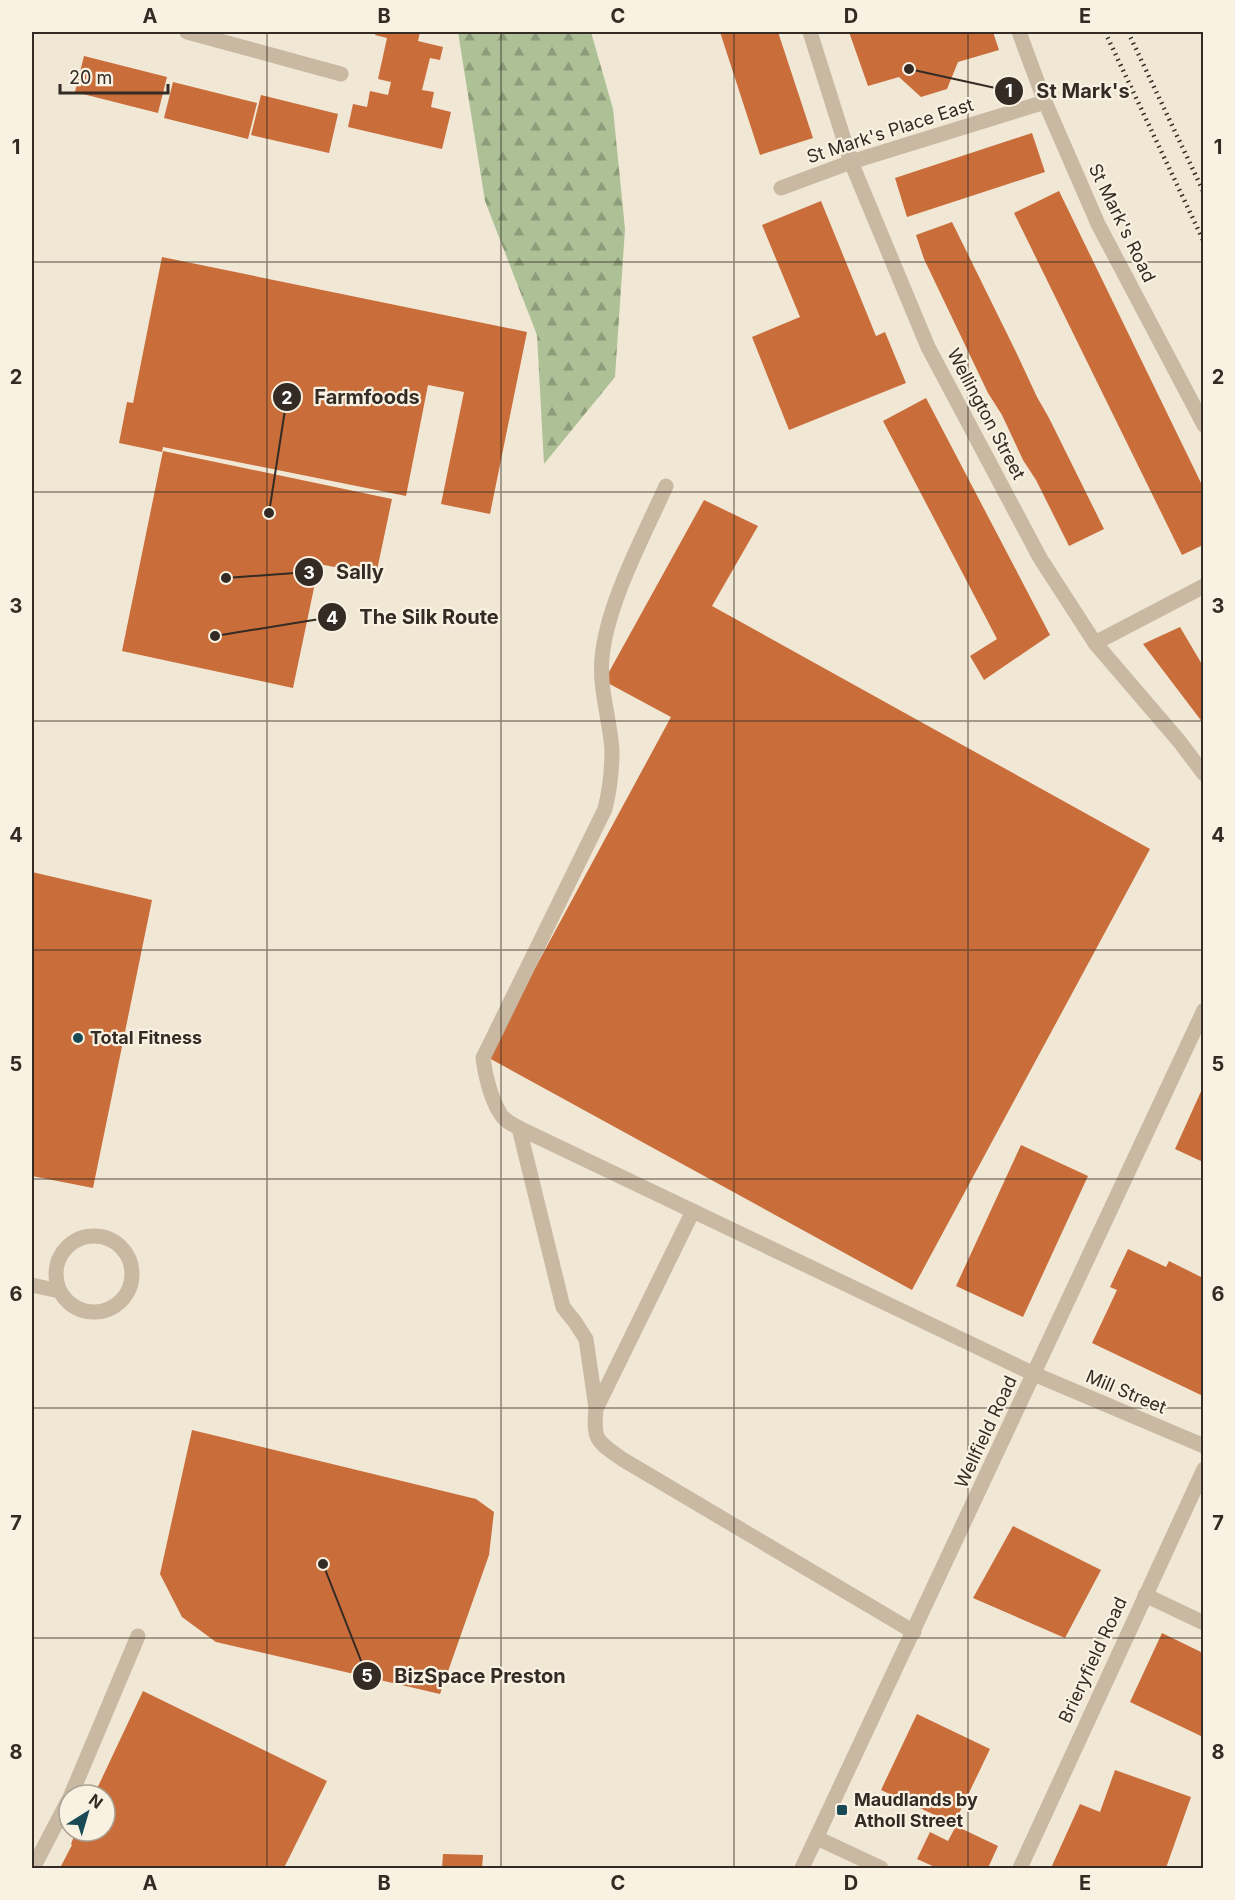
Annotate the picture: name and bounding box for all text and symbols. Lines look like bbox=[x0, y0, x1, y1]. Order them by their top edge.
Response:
text: A bbox=[143, 4, 158, 28]
text: B bbox=[377, 4, 391, 28]
text: C bbox=[611, 4, 625, 28]
text: D bbox=[844, 4, 858, 28]
text: E bbox=[1079, 4, 1091, 28]
scale bar bbox=[60, 57, 168, 95]
text: 20 m bbox=[69, 67, 112, 88]
callout: St Mark's bbox=[994, 72, 1142, 110]
text: St Mark's bbox=[1036, 79, 1130, 103]
text: 1 bbox=[1005, 80, 1013, 101]
street label: St Mark's Place East bbox=[804, 94, 976, 167]
text: 1 bbox=[12, 135, 20, 159]
text: 1 bbox=[1214, 135, 1222, 159]
street label: St Mark's Road bbox=[1085, 160, 1160, 285]
street label: Wellington Street bbox=[943, 345, 1030, 483]
text: 2 bbox=[10, 365, 22, 389]
text: 2 bbox=[1212, 365, 1224, 389]
callout: Farmfoods bbox=[272, 378, 431, 416]
text: Farmfoods bbox=[314, 385, 420, 409]
text: 2 bbox=[281, 387, 293, 408]
callout: Sally bbox=[294, 553, 396, 591]
text: Sally bbox=[336, 560, 384, 584]
text: 3 bbox=[303, 562, 315, 583]
text: 3 bbox=[10, 594, 22, 618]
text: 3 bbox=[1212, 594, 1224, 618]
callout: The Silk Route bbox=[317, 598, 510, 636]
text: The Silk Route bbox=[359, 605, 499, 629]
text: 4 bbox=[326, 607, 338, 628]
text: 4 bbox=[9, 823, 23, 847]
text: 4 bbox=[1211, 823, 1225, 847]
place label: Total Fitness bbox=[90, 1027, 202, 1048]
marker: Total Fitness bbox=[71, 1031, 85, 1045]
text: 5 bbox=[10, 1052, 22, 1076]
text: 5 bbox=[1212, 1052, 1224, 1076]
text: 6 bbox=[10, 1282, 23, 1306]
text: 6 bbox=[1212, 1282, 1225, 1306]
street label: Mill Street bbox=[1083, 1365, 1170, 1418]
street label: Wellfield Road bbox=[950, 1372, 1021, 1491]
text: 7 bbox=[10, 1511, 22, 1535]
text: 7 bbox=[1212, 1511, 1224, 1535]
street label: Brieryfield Road bbox=[1054, 1593, 1131, 1726]
callout: BizSpace Preston bbox=[352, 1657, 578, 1695]
text: BizSpace Preston bbox=[394, 1664, 566, 1688]
text: 5 bbox=[361, 1665, 373, 1686]
text: 8 bbox=[9, 1740, 23, 1764]
text: 8 bbox=[1211, 1740, 1225, 1764]
north arrow bbox=[57, 1783, 117, 1843]
text: N bbox=[85, 1789, 107, 1813]
place label: Maudlands by Atholl Street bbox=[854, 1789, 978, 1831]
marker: Maudlands by Atholl Street bbox=[835, 1803, 849, 1817]
text: A bbox=[143, 1871, 158, 1895]
text: B bbox=[377, 1871, 391, 1895]
text: C bbox=[611, 1871, 625, 1895]
text: D bbox=[844, 1871, 858, 1895]
text: E bbox=[1079, 1871, 1091, 1895]

